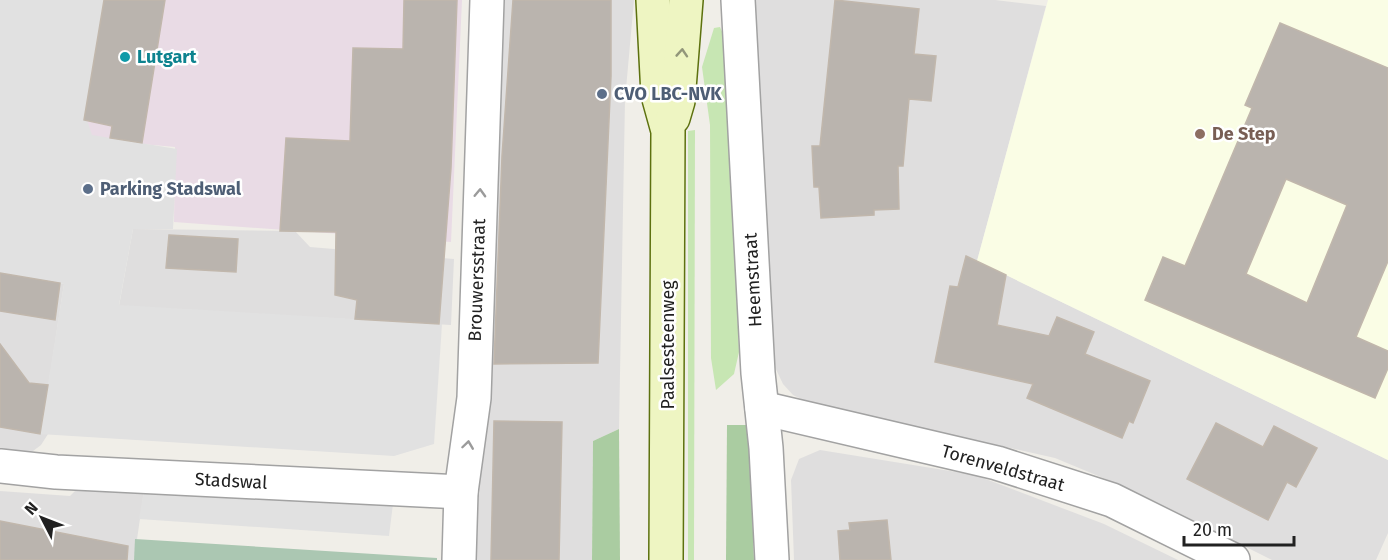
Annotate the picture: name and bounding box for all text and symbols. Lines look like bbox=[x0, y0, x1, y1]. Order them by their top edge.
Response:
place label: Lutgart bbox=[137, 46, 198, 68]
one-way arrow bbox=[675, 48, 688, 57]
marker: Lutgart bbox=[118, 50, 132, 64]
place label: CVO LBC-NVK bbox=[614, 83, 722, 105]
marker: CVO LBC-NVK bbox=[595, 87, 609, 101]
place label: De Step bbox=[1212, 123, 1276, 145]
marker: De Step bbox=[1193, 127, 1207, 141]
place label: Parking Stadswal bbox=[100, 178, 242, 200]
marker: Parking Stadswal bbox=[81, 182, 95, 196]
one-way arrow bbox=[474, 188, 487, 197]
street label: Brouwersstraat bbox=[464, 218, 490, 342]
street label: Heemstraat bbox=[740, 232, 766, 328]
street label: Paalsesteenweg bbox=[657, 280, 679, 410]
one-way arrow bbox=[461, 440, 473, 449]
street label: Torenveldstraat bbox=[939, 440, 1068, 496]
street label: Stadswal bbox=[194, 468, 268, 494]
north arrow bbox=[12, 488, 72, 548]
text: N bbox=[21, 498, 42, 519]
scale bar bbox=[1184, 509, 1294, 547]
text: 20 m bbox=[1193, 519, 1232, 541]

